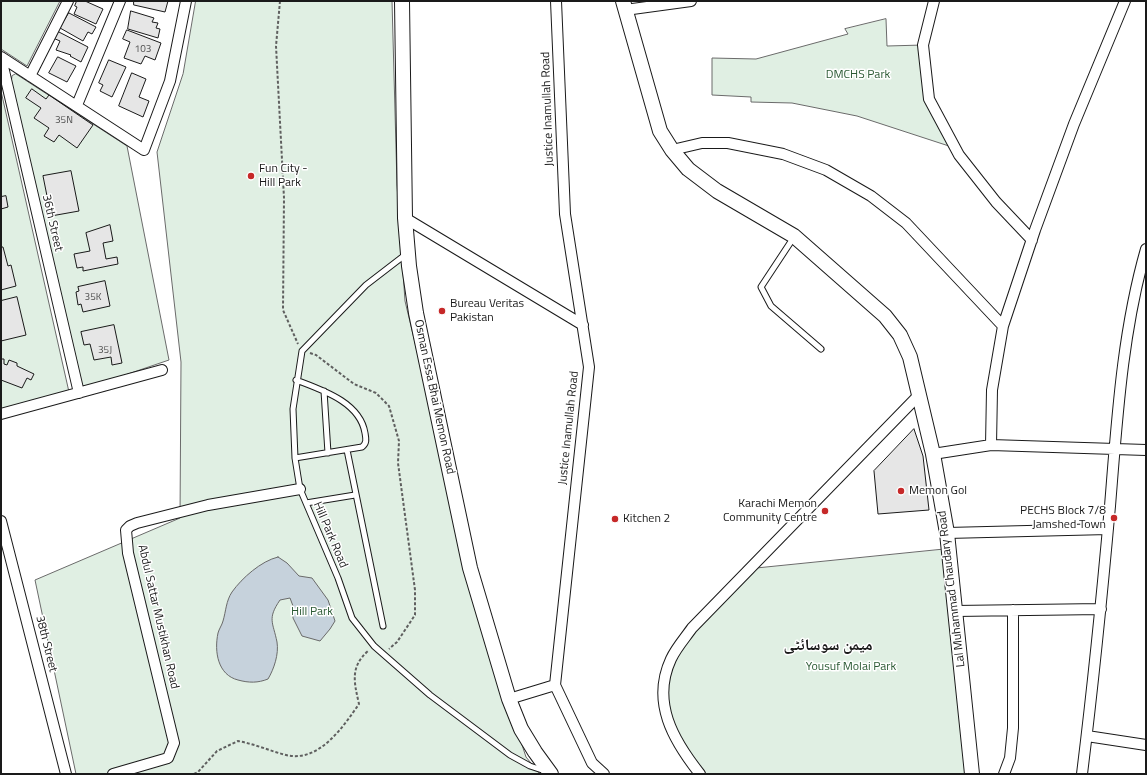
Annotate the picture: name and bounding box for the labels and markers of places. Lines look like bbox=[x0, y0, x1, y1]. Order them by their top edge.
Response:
place label: Fun City - Hill Park bbox=[259, 162, 308, 190]
marker: Fun City - Hill Park bbox=[246, 171, 256, 181]
place label: Bureau Veritas Pakistan bbox=[450, 297, 524, 325]
marker: Bureau Veritas Pakistan bbox=[437, 306, 447, 316]
place label: Memon Gol bbox=[909, 484, 967, 498]
marker: Memon Gol bbox=[896, 486, 906, 496]
place label: Karachi Memon Community Centre bbox=[723, 497, 817, 525]
place label: PECHS Block 7/8 Jamshed Town bbox=[1020, 504, 1106, 532]
marker: Karachi Memon Community Centre bbox=[820, 506, 830, 516]
place label: Kitchen 2 bbox=[623, 512, 670, 526]
marker: PECHS Block 7/8 Jamshed Town bbox=[1109, 513, 1119, 523]
marker: Kitchen 2 bbox=[610, 514, 620, 524]

